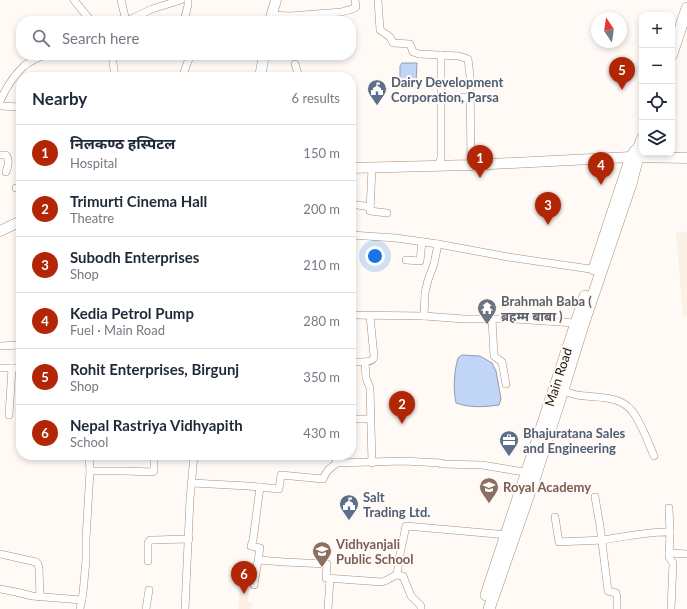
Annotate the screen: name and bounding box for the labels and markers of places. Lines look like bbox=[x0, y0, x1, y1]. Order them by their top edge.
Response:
pin: 5 bbox=[609, 57, 635, 90]
place label: Dairy Development Corporation, Parsa bbox=[391, 74, 503, 105]
public building icon: Dairy Development Corporation, Parsa bbox=[366, 78, 388, 106]
pin: 1 bbox=[467, 145, 493, 178]
pin: 4 bbox=[588, 152, 614, 185]
pin: 3 bbox=[535, 192, 561, 225]
place label: Brahmah Baba ( ब्रहम्म बाबा ) bbox=[501, 293, 592, 324]
temple icon: Brahmah Baba ( ब्रहम्म बाबा ) bbox=[476, 297, 498, 325]
pin: 2 bbox=[389, 391, 415, 424]
place label: Bhajuratana Sales and Engineering bbox=[523, 425, 626, 456]
office icon: Bhajuratana Sales and Engineering bbox=[498, 429, 520, 457]
school or university icon: Royal Academy bbox=[478, 476, 500, 504]
place label: Royal Academy bbox=[503, 479, 591, 495]
place label: Salt Trading Ltd. bbox=[363, 489, 430, 520]
public building icon: Salt Trading Ltd. bbox=[338, 493, 360, 521]
place label: Vidhyanjali Public School bbox=[335, 536, 414, 567]
school or university icon: Vidhyanjali Public School bbox=[311, 540, 333, 568]
pin: 6 bbox=[231, 561, 257, 594]

